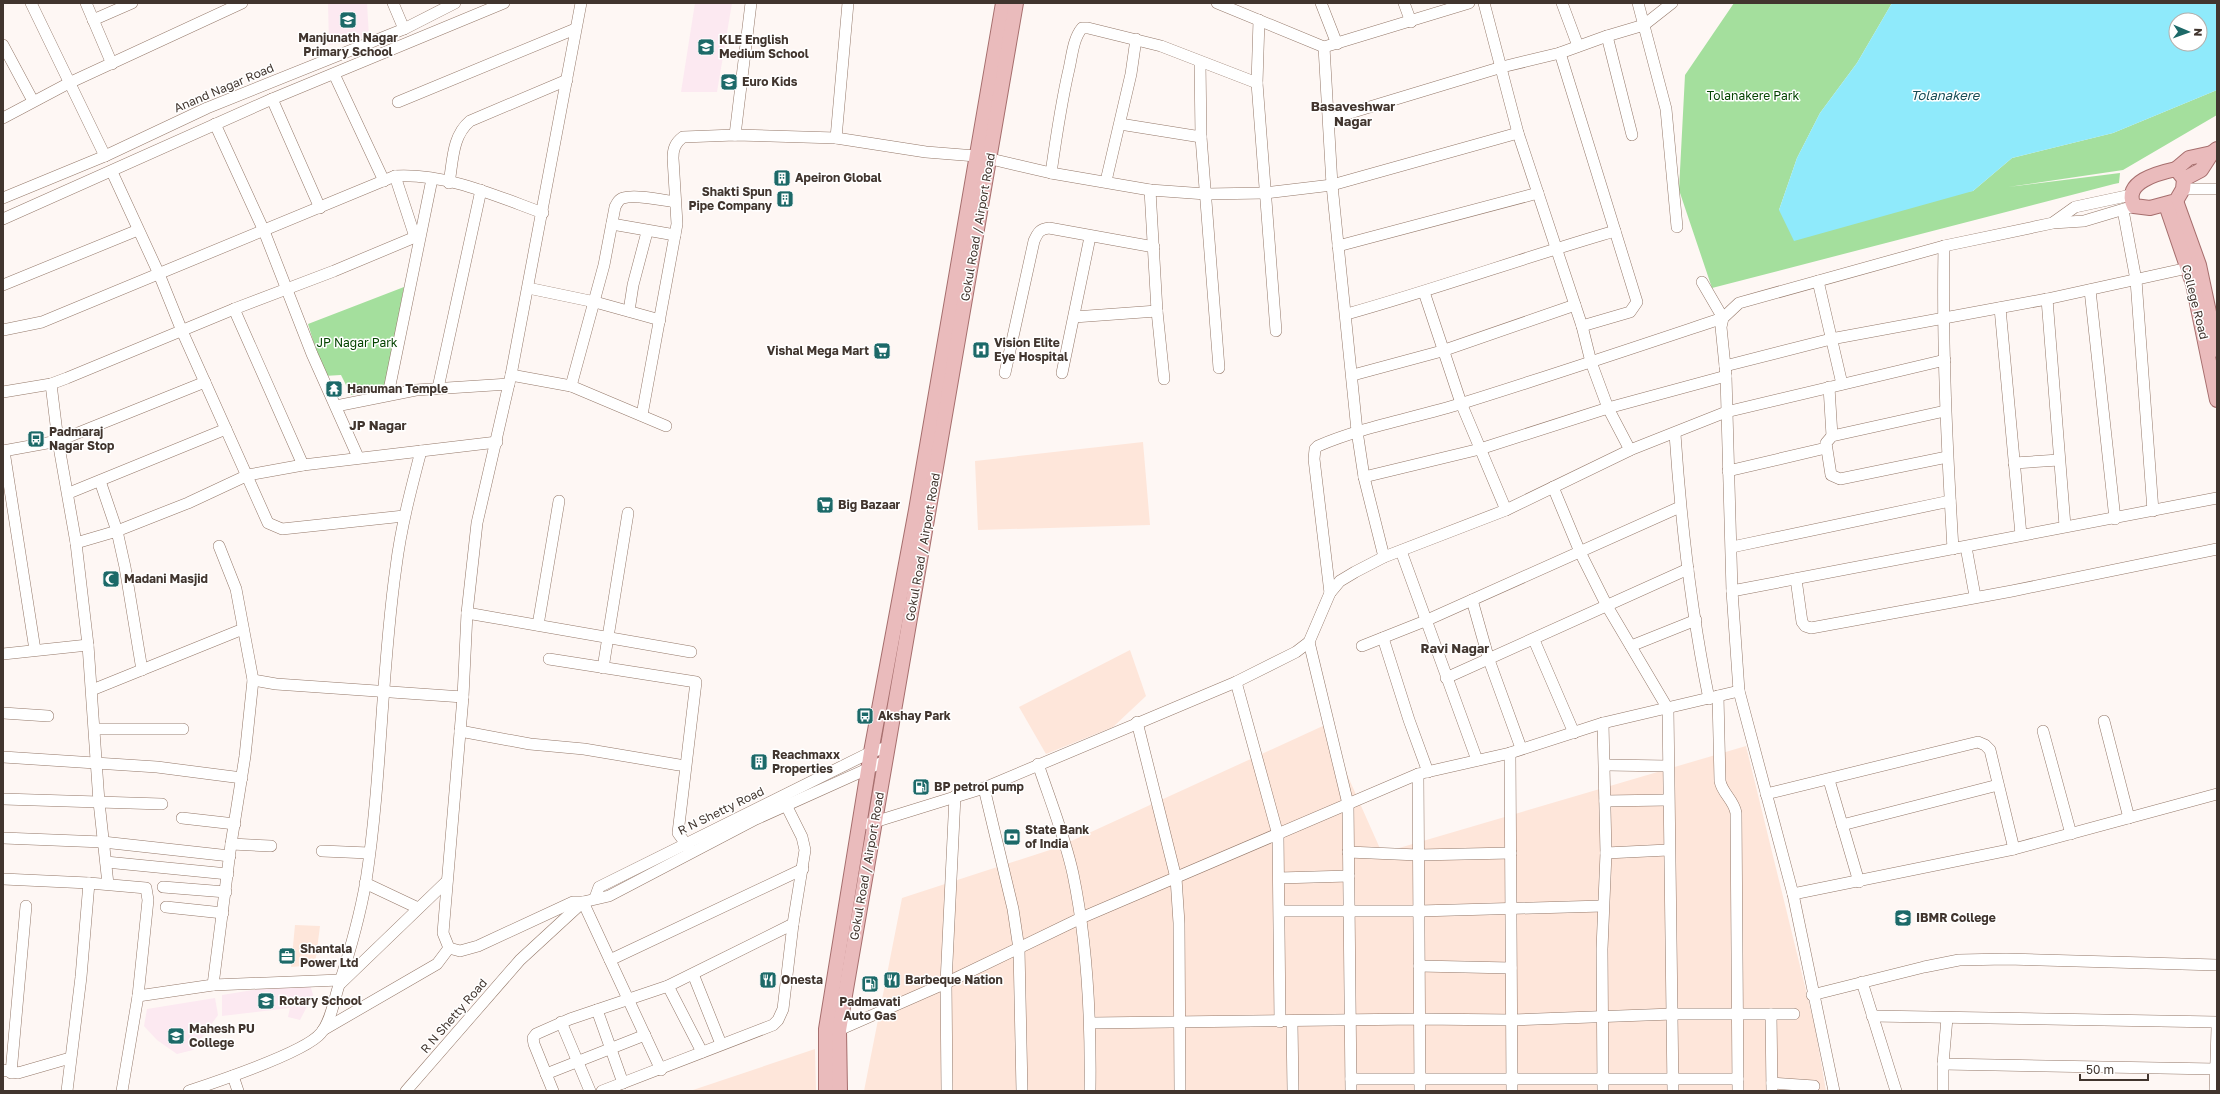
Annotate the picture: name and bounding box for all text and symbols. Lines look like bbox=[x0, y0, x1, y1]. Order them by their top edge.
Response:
school or university icon: Manjunath Nagar Primary School bbox=[338, 10, 358, 30]
north arrow bbox=[2168, 12, 2208, 52]
text: N bbox=[2192, 28, 2205, 37]
place label: Manjunath Nagar Primary School bbox=[298, 30, 398, 59]
place label: KLE English Medium School bbox=[719, 32, 809, 61]
school or university icon: KLE English Medium School bbox=[696, 37, 716, 57]
street label: Anand Nagar Road bbox=[172, 60, 276, 115]
school or university icon: Euro Kids bbox=[719, 72, 739, 92]
place label: Euro Kids bbox=[742, 74, 798, 89]
water label: Tolanakere bbox=[1911, 87, 1981, 103]
park label: Tolanakere Park bbox=[1707, 88, 1799, 103]
district label: Basaveshwar Nagar bbox=[1311, 98, 1395, 129]
street label: Gokul Road / Airport Road bbox=[957, 152, 998, 302]
building icon: Apeiron Global bbox=[772, 168, 792, 188]
place label: Apeiron Global bbox=[795, 170, 882, 185]
place label: Shakti Spun Pipe Company bbox=[688, 184, 773, 213]
building icon: Shakti Spun Pipe Company bbox=[775, 189, 795, 209]
street label: College Road bbox=[2179, 263, 2212, 341]
park label: JP Nagar Park bbox=[316, 335, 398, 350]
place label: Vision Elite Eye Hospital bbox=[994, 335, 1068, 364]
hospital icon: Vision Elite Eye Hospital bbox=[971, 340, 991, 360]
supermarket icon: Vishal Mega Mart bbox=[872, 341, 892, 361]
place label: Vishal Mega Mart bbox=[767, 343, 869, 358]
temple icon: Hanuman Temple bbox=[324, 379, 344, 399]
place label: Hanuman Temple bbox=[347, 381, 448, 396]
district label: JP Nagar bbox=[349, 417, 407, 433]
place label: Padmaraj Nagar Stop bbox=[49, 424, 115, 453]
bus stop icon: Padmaraj Nagar Stop bbox=[26, 429, 46, 449]
street label: Gokul Road / Airport Road bbox=[902, 472, 943, 622]
supermarket icon: Big Bazaar bbox=[815, 495, 835, 515]
place label: Big Bazaar bbox=[838, 497, 901, 512]
mosque icon: Madani Masjid bbox=[101, 569, 121, 589]
place label: Madani Masjid bbox=[124, 571, 208, 586]
district label: Ravi Nagar bbox=[1421, 640, 1489, 656]
bus stop icon: Akshay Park bbox=[855, 706, 875, 726]
place label: Akshay Park bbox=[878, 708, 951, 723]
place label: Reachmaxx Properties bbox=[772, 747, 840, 776]
building icon: Reachmaxx Properties bbox=[749, 752, 769, 772]
fuel station icon: BP petrol pump bbox=[911, 777, 931, 797]
place label: BP petrol pump bbox=[934, 779, 1024, 794]
street label: R N Shetty Road bbox=[675, 783, 766, 838]
street label: Gokul Road / Airport Road bbox=[846, 791, 887, 941]
place label: State Bank of India bbox=[1025, 822, 1089, 851]
bank icon: State Bank of India bbox=[1002, 827, 1022, 847]
school or university icon: IBMR College bbox=[1893, 908, 1913, 928]
place label: IBMR College bbox=[1916, 910, 1996, 925]
place label: Shantala Power Ltd bbox=[300, 941, 358, 970]
office icon: Shantala Power Ltd bbox=[277, 946, 297, 966]
restaurant icon: Onesta bbox=[758, 970, 778, 990]
restaurant icon: Barbeque Nation bbox=[882, 970, 902, 990]
place label: Onesta bbox=[781, 972, 823, 987]
place label: Barbeque Nation bbox=[905, 972, 1003, 987]
fuel station icon: Padmavati Auto Gas bbox=[860, 974, 880, 994]
street label: R N Shetty Road bbox=[417, 975, 490, 1056]
school or university icon: Rotary School bbox=[256, 991, 276, 1011]
place label: Rotary School bbox=[279, 993, 362, 1008]
place label: Padmavati Auto Gas bbox=[839, 994, 901, 1023]
place label: Mahesh PU College bbox=[189, 1021, 255, 1050]
school or university icon: Mahesh PU College bbox=[166, 1026, 186, 1046]
scale bar bbox=[2080, 1056, 2148, 1082]
text: 50 m bbox=[2086, 1062, 2114, 1077]

